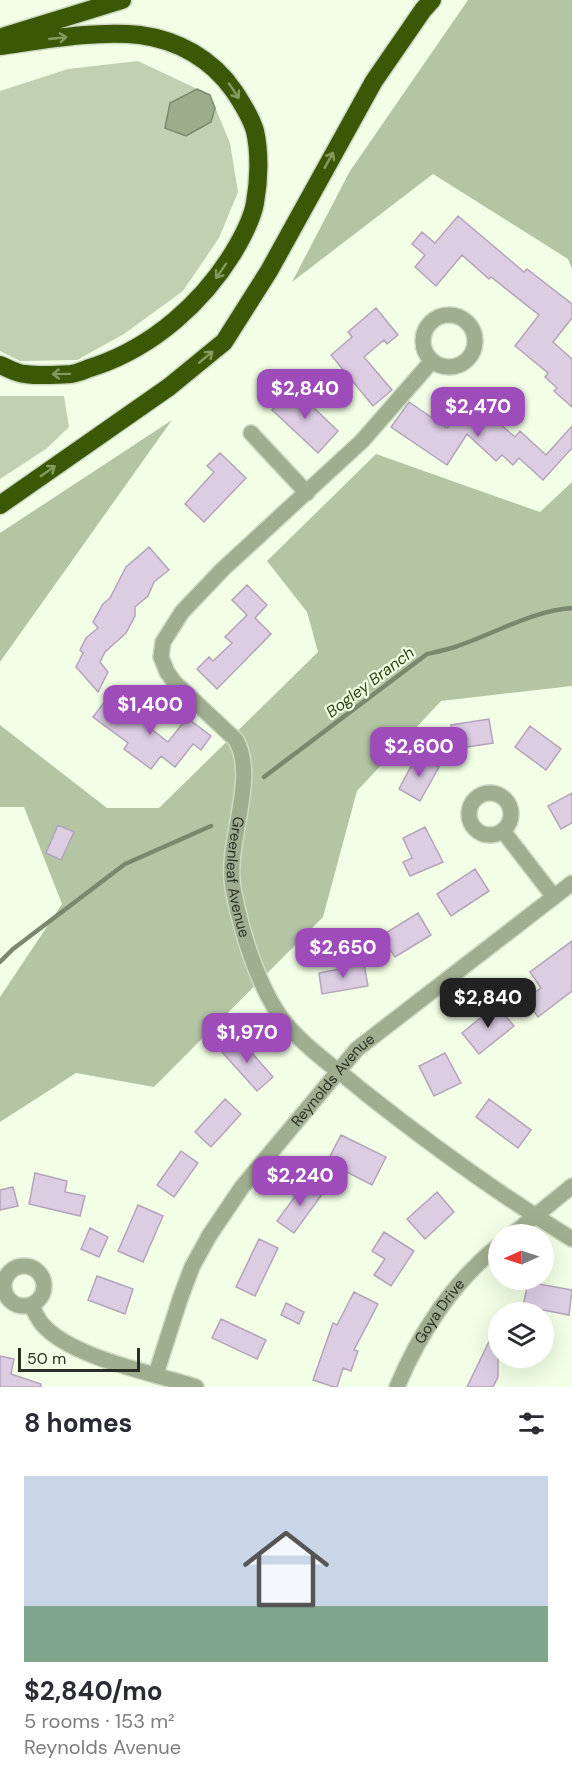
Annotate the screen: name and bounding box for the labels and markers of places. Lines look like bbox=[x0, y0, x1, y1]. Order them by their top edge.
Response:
pin: $2,840 bbox=[256, 369, 354, 420]
pin: $2,470 bbox=[429, 387, 527, 438]
pin: $1,400 bbox=[101, 685, 199, 736]
pin: $2,600 bbox=[370, 727, 468, 778]
pin: $2,650 bbox=[294, 928, 392, 979]
pin: $2,840 bbox=[439, 978, 537, 1029]
pin: $1,970 bbox=[198, 1013, 296, 1064]
pin: $2,240 bbox=[251, 1156, 349, 1207]

